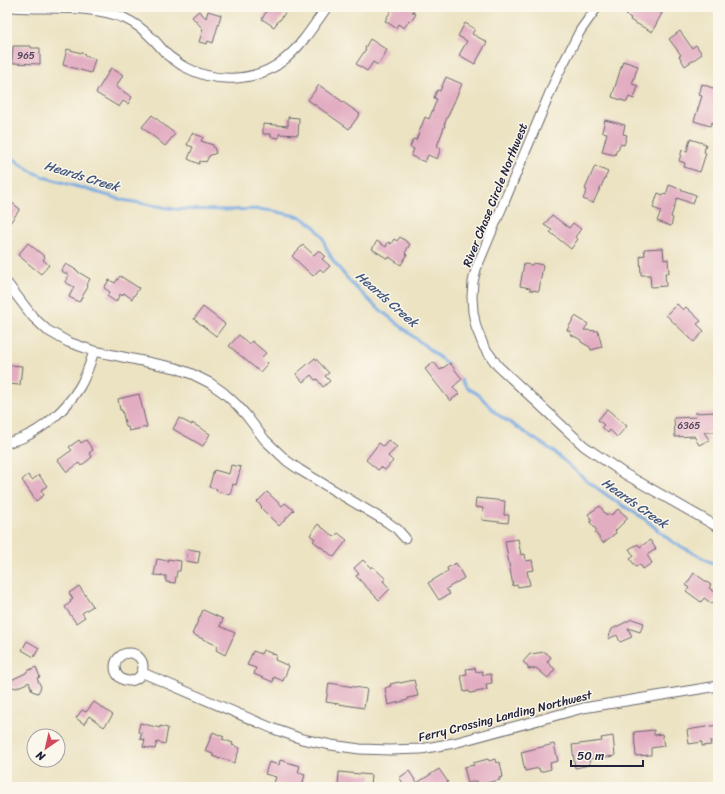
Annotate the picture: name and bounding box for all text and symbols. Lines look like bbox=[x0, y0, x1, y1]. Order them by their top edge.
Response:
house number: 965 bbox=[17, 47, 35, 65]
street label: River Chase Circle Northwest bbox=[456, 120, 534, 270]
water label: Heards Creek bbox=[42, 154, 124, 199]
water label: Heards Creek bbox=[350, 265, 425, 334]
house number: 6365 bbox=[678, 417, 700, 435]
water label: Heards Creek bbox=[597, 471, 675, 536]
street label: Ferry Crossing Landing Northwest bbox=[416, 683, 595, 748]
north arrow bbox=[26, 728, 66, 768]
scale bar bbox=[571, 742, 643, 768]
text: 50 m bbox=[577, 745, 604, 767]
text: N bbox=[32, 746, 50, 766]

